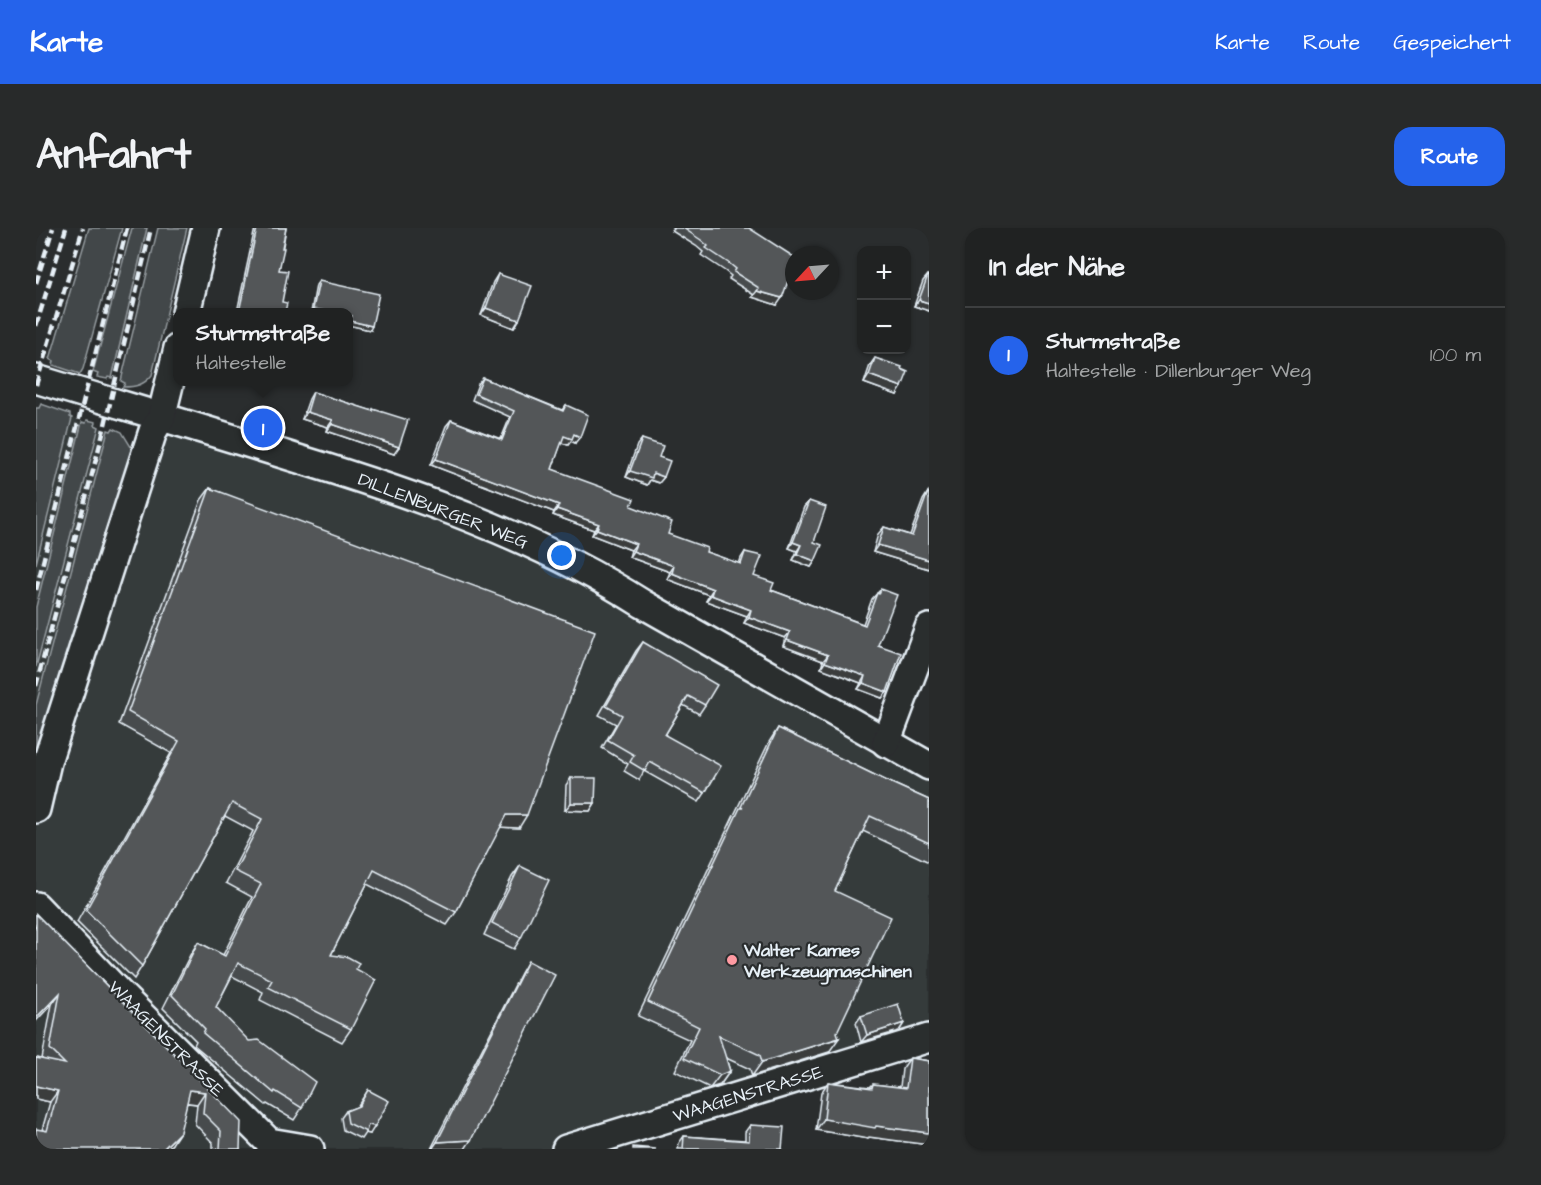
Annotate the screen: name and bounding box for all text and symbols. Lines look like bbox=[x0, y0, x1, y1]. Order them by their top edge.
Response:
text: Karte bbox=[30, 23, 103, 62]
text: Karte bbox=[1215, 28, 1270, 57]
text: Route bbox=[1303, 28, 1360, 57]
text: Gespeichert bbox=[1393, 28, 1511, 57]
text: Anfahrt bbox=[36, 127, 191, 185]
button: Route bbox=[1394, 127, 1505, 186]
north arrow bbox=[785, 246, 839, 300]
map controls bbox=[857, 246, 911, 354]
button: + bbox=[857, 246, 911, 300]
text: In der Nähe bbox=[989, 249, 1125, 285]
button: − bbox=[857, 300, 911, 354]
popup bbox=[173, 308, 353, 386]
text: Sturmstraße bbox=[196, 318, 330, 349]
text: Sturmstraße bbox=[1046, 326, 1180, 357]
text: 1 bbox=[1007, 341, 1010, 369]
text: 100 m bbox=[1430, 341, 1481, 369]
text: Haltestelle bbox=[196, 349, 286, 377]
text: Haltestelle · Dillenburger Weg bbox=[1046, 357, 1311, 385]
pin: 1 bbox=[244, 406, 282, 450]
street label: DILLENBURGER WEG bbox=[354, 467, 532, 555]
your location bbox=[547, 541, 576, 570]
place label: Walter Kames Werkzeugmaschinen bbox=[743, 938, 912, 985]
marker: Walter Kames Werkzeugmaschinen bbox=[725, 953, 739, 967]
street label: WAAGENSTRASSE bbox=[102, 975, 230, 1103]
street label: WAAGENSTRASSE bbox=[670, 1059, 826, 1129]

